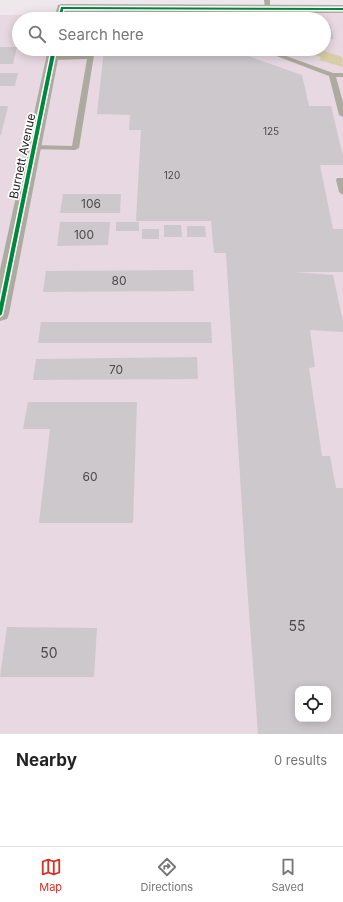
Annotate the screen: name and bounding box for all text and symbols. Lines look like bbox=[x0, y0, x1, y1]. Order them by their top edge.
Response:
search box bbox=[12, 12, 331, 56]
icon: search bbox=[26, 23, 48, 45]
text: Search here bbox=[58, 25, 144, 44]
street label: Burnett Avenue bbox=[6, 112, 38, 200]
house number: 125 bbox=[263, 125, 279, 137]
house number: 120 bbox=[164, 169, 180, 181]
house number: 106 bbox=[81, 196, 101, 211]
house number: 100 bbox=[74, 227, 94, 242]
house number: 80 bbox=[112, 273, 127, 288]
house number: 70 bbox=[109, 362, 123, 377]
house number: 60 bbox=[82, 469, 98, 484]
house number: 55 bbox=[288, 617, 306, 634]
house number: 50 bbox=[40, 644, 58, 661]
map controls bbox=[295, 686, 331, 722]
button: locate bbox=[295, 686, 331, 722]
text: Nearby bbox=[16, 750, 77, 770]
text: 0 results bbox=[274, 752, 327, 768]
tab: Map bbox=[39, 856, 62, 894]
tab: Directions bbox=[141, 856, 193, 894]
tab: Saved bbox=[272, 856, 304, 894]

